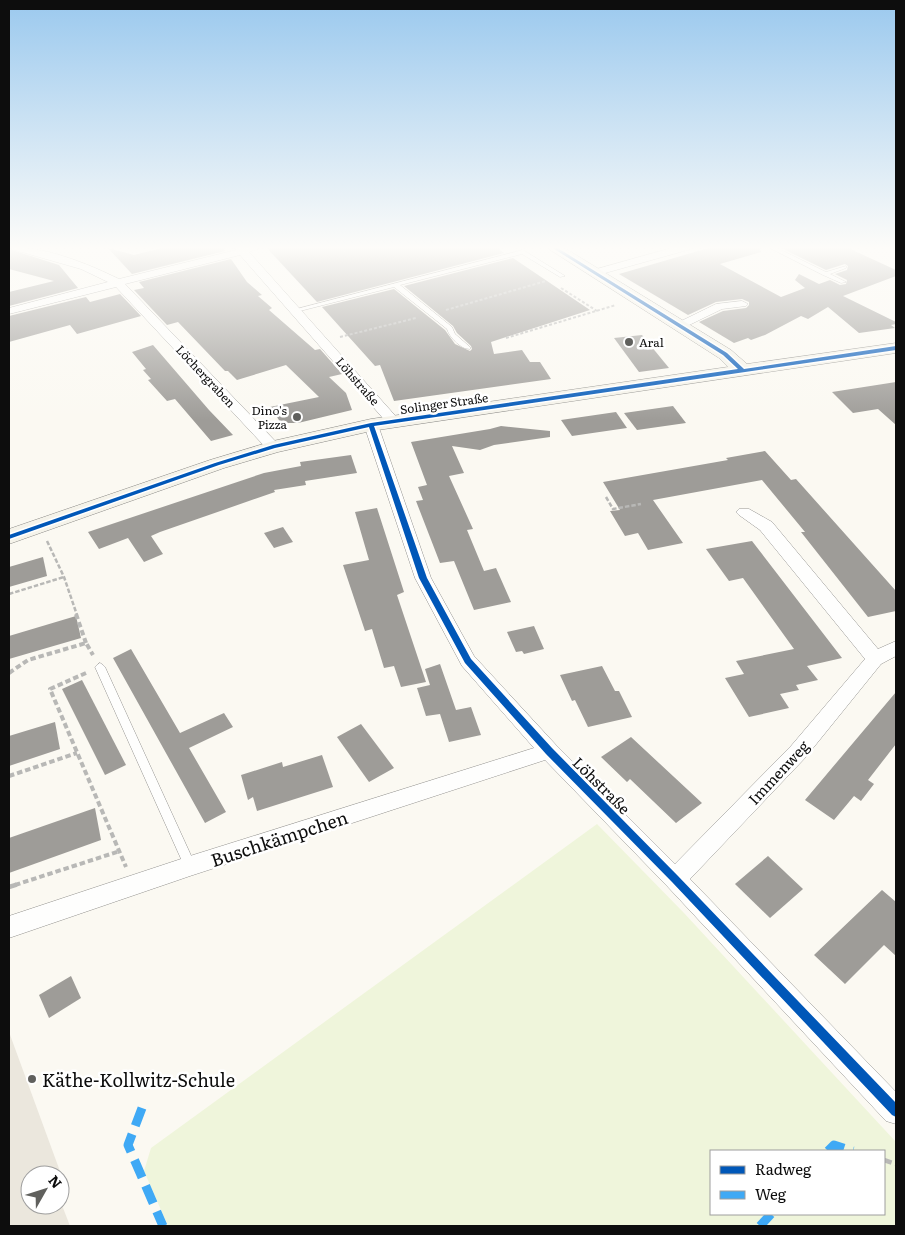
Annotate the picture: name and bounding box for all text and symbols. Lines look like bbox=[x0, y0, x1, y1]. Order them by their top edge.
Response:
place label: Aral bbox=[639, 333, 664, 351]
marker: Aral bbox=[623, 336, 635, 348]
street label: Löchergraben bbox=[172, 341, 240, 411]
street label: Löhstraße bbox=[332, 353, 384, 409]
street label: Solinger Straße bbox=[399, 388, 489, 418]
place label: Dino's Pizza bbox=[251, 401, 288, 433]
marker: Dino's Pizza bbox=[291, 411, 303, 423]
street label: Immenweg bbox=[742, 734, 814, 809]
street label: Löhstraße bbox=[568, 751, 636, 819]
street label: Buschkämpchen bbox=[207, 803, 351, 873]
place label: Käthe-Kollwitz-Schule bbox=[42, 1066, 235, 1093]
marker: Käthe-Kollwitz-Schule bbox=[26, 1073, 38, 1085]
legend bbox=[710, 1150, 885, 1215]
text: Radweg bbox=[755, 1157, 812, 1180]
north arrow bbox=[20, 1165, 70, 1215]
text: N bbox=[44, 1170, 68, 1192]
text: Weg bbox=[755, 1182, 787, 1205]

